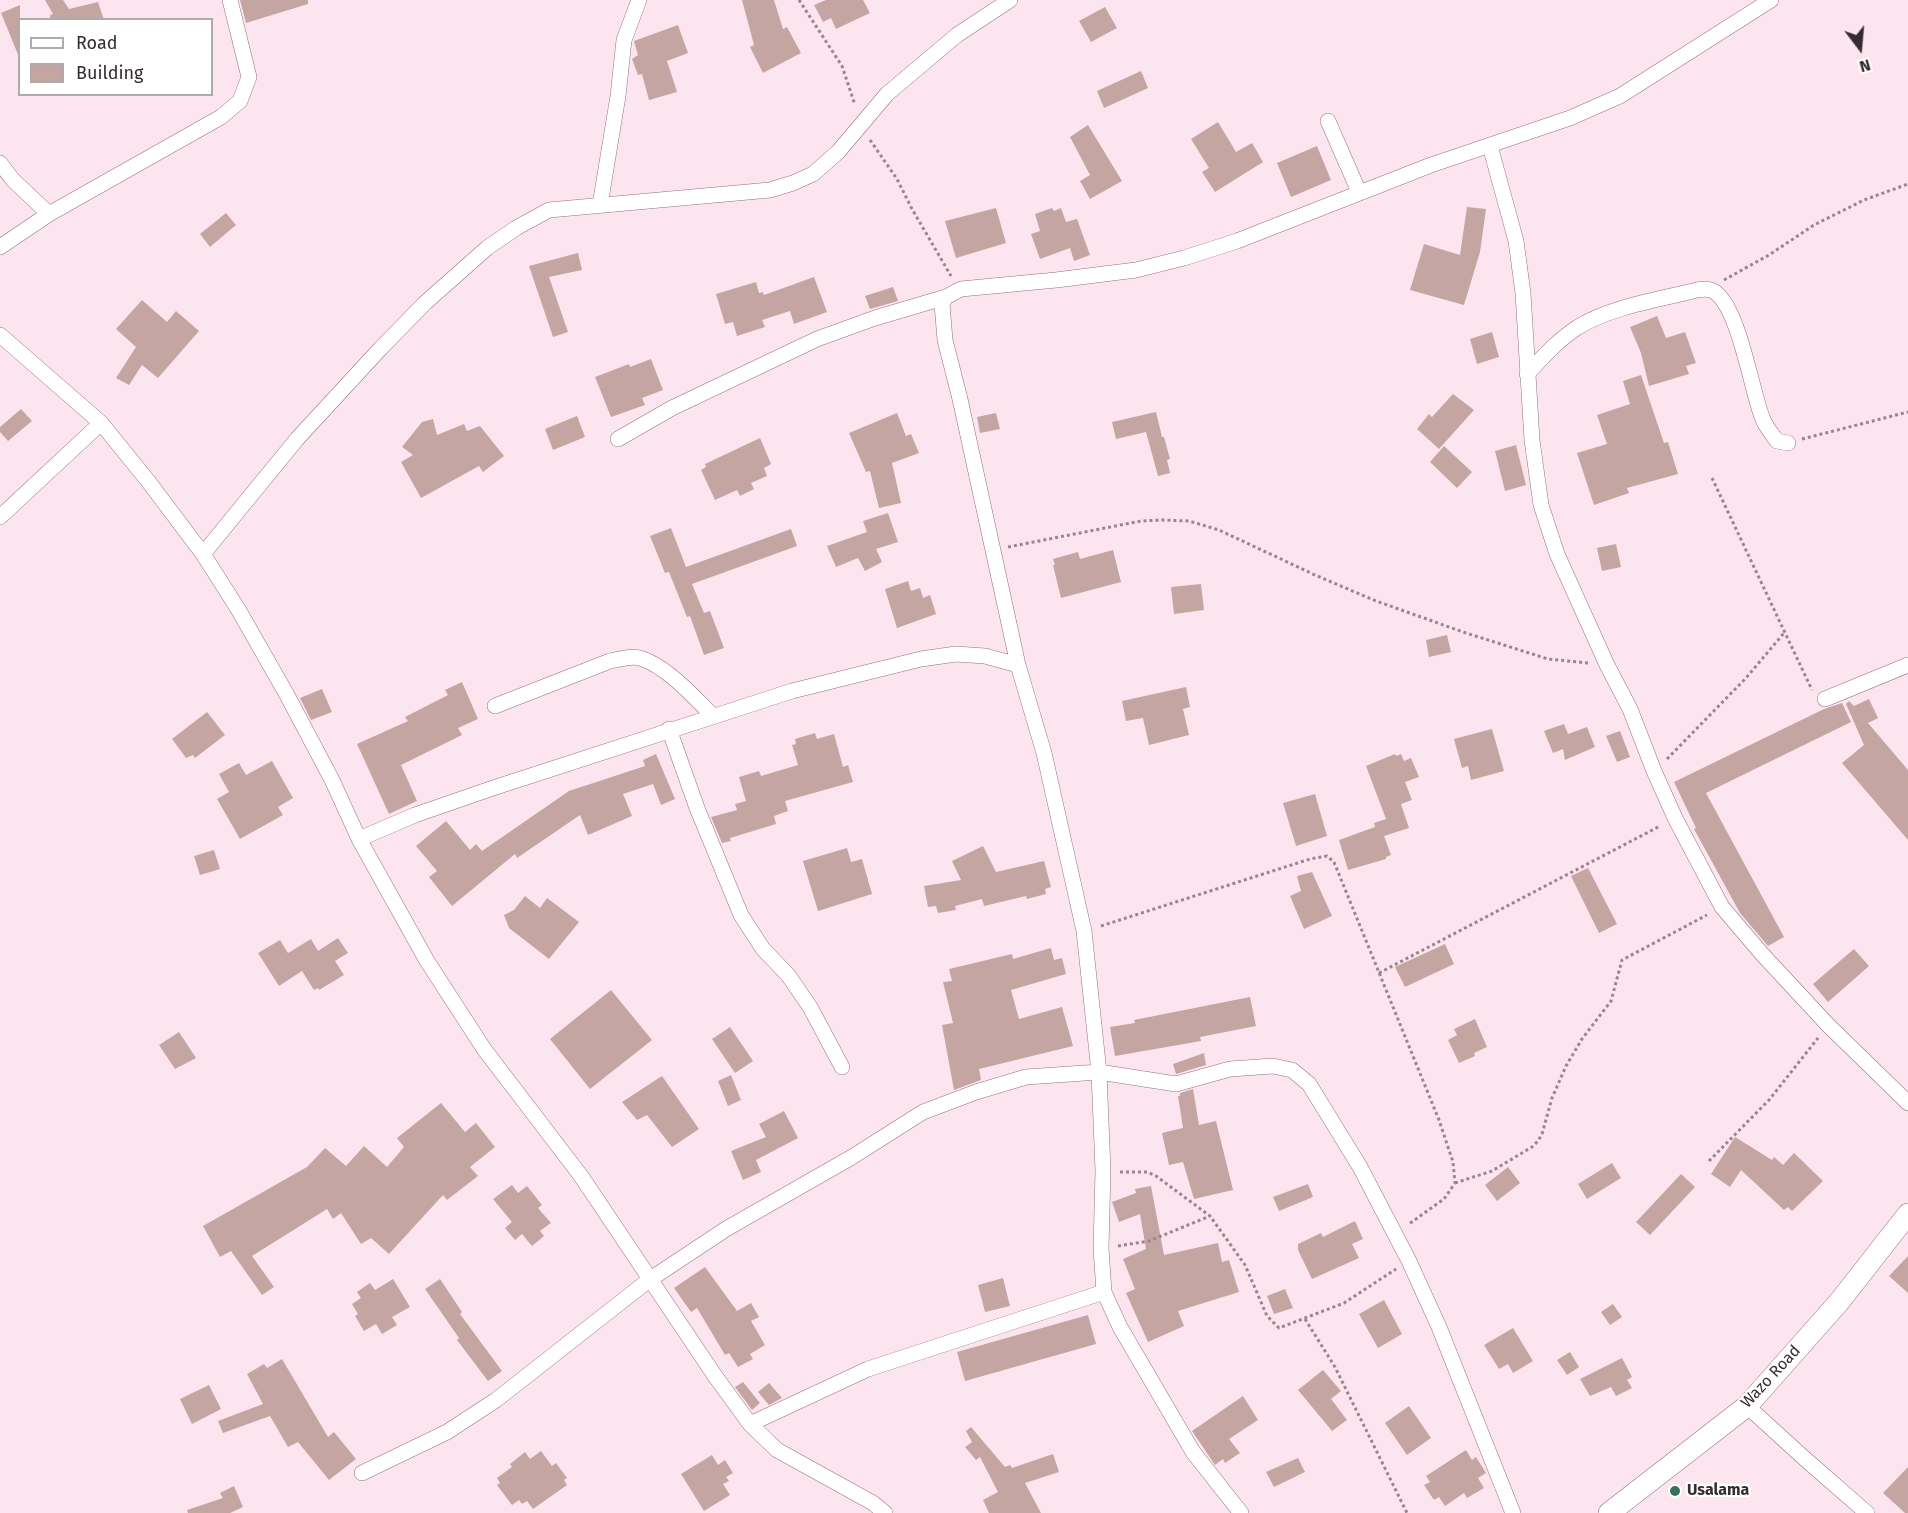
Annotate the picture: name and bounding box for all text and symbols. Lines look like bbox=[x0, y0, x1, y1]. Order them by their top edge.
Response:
legend bbox=[18, 18, 213, 96]
north arrow bbox=[1830, 18, 1890, 78]
text: Road bbox=[76, 32, 118, 54]
text: N bbox=[1857, 55, 1873, 76]
text: Building bbox=[76, 62, 143, 84]
street label: Wazo Road bbox=[1737, 1342, 1805, 1412]
place label: Usalama bbox=[1687, 1481, 1749, 1501]
marker: Usalama bbox=[1668, 1484, 1682, 1498]

